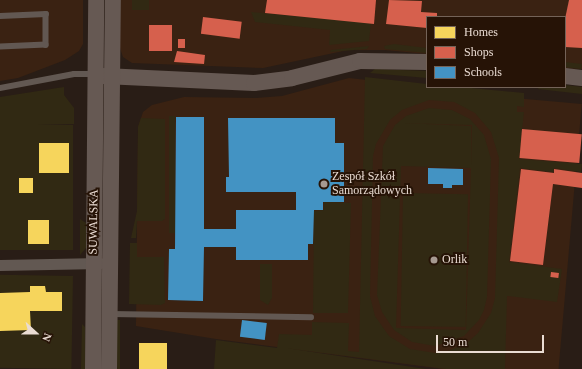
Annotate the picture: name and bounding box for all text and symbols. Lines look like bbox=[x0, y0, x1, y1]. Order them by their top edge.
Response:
legend bbox=[426, 16, 566, 88]
text: Homes bbox=[464, 25, 498, 39]
text: Shops bbox=[464, 45, 493, 59]
text: Schools bbox=[464, 65, 502, 79]
place label: Zespół Szkół Samorządowych bbox=[332, 170, 412, 198]
marker: Zespół Szkół Samorządowych bbox=[319, 179, 329, 189]
street label: SUWALSKA bbox=[86, 189, 102, 255]
place label: Orlik bbox=[442, 253, 467, 267]
marker: Orlik bbox=[429, 255, 439, 265]
north arrow bbox=[16, 313, 56, 353]
scale bar bbox=[438, 327, 546, 353]
text: N bbox=[40, 331, 54, 343]
text: 50 m bbox=[443, 335, 467, 349]

